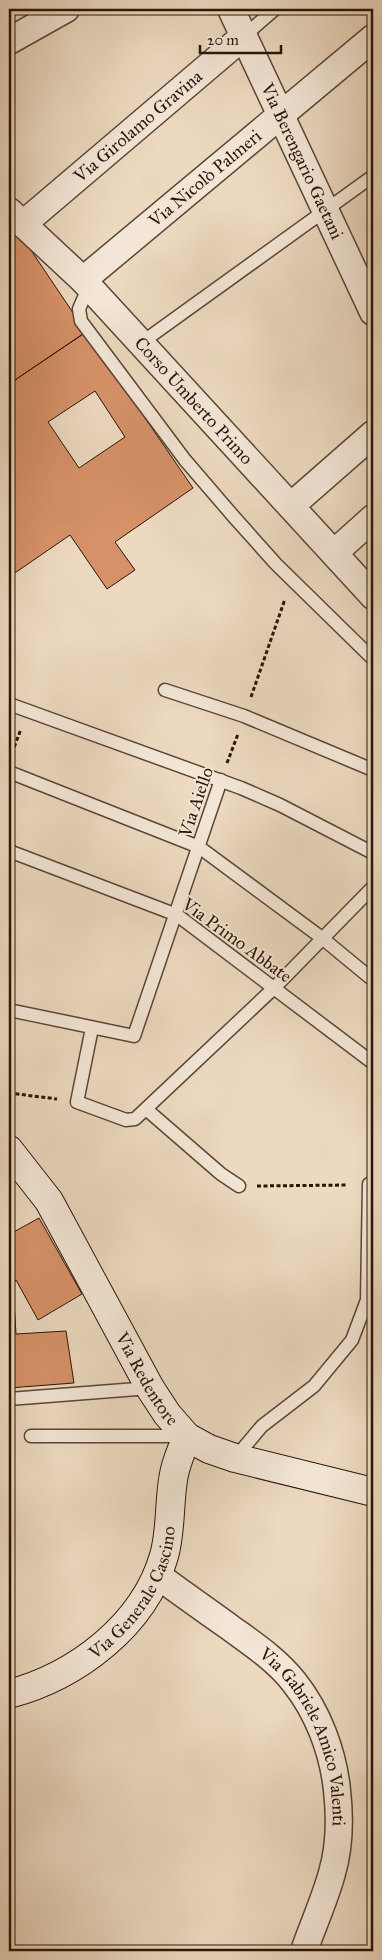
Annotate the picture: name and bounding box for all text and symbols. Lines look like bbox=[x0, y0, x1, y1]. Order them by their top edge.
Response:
scale bar bbox=[200, 22, 281, 54]
text: 20 m bbox=[207, 31, 239, 49]
street label: Via Girolamo Gravina bbox=[68, 65, 207, 188]
street label: Via Berengario Gaetani bbox=[256, 79, 348, 243]
street label: Via Nicolò Palmeri bbox=[143, 125, 266, 232]
street label: Corso Umberto Primo bbox=[130, 332, 258, 469]
street label: Via Aiello bbox=[174, 764, 218, 841]
street label: Via Primo Abbate bbox=[177, 892, 296, 987]
street label: Via Redentore bbox=[110, 1328, 183, 1430]
street label: Via Generale Cascino bbox=[83, 1525, 180, 1664]
street label: Via Gabriele Amico Valenti bbox=[254, 1642, 350, 1826]

